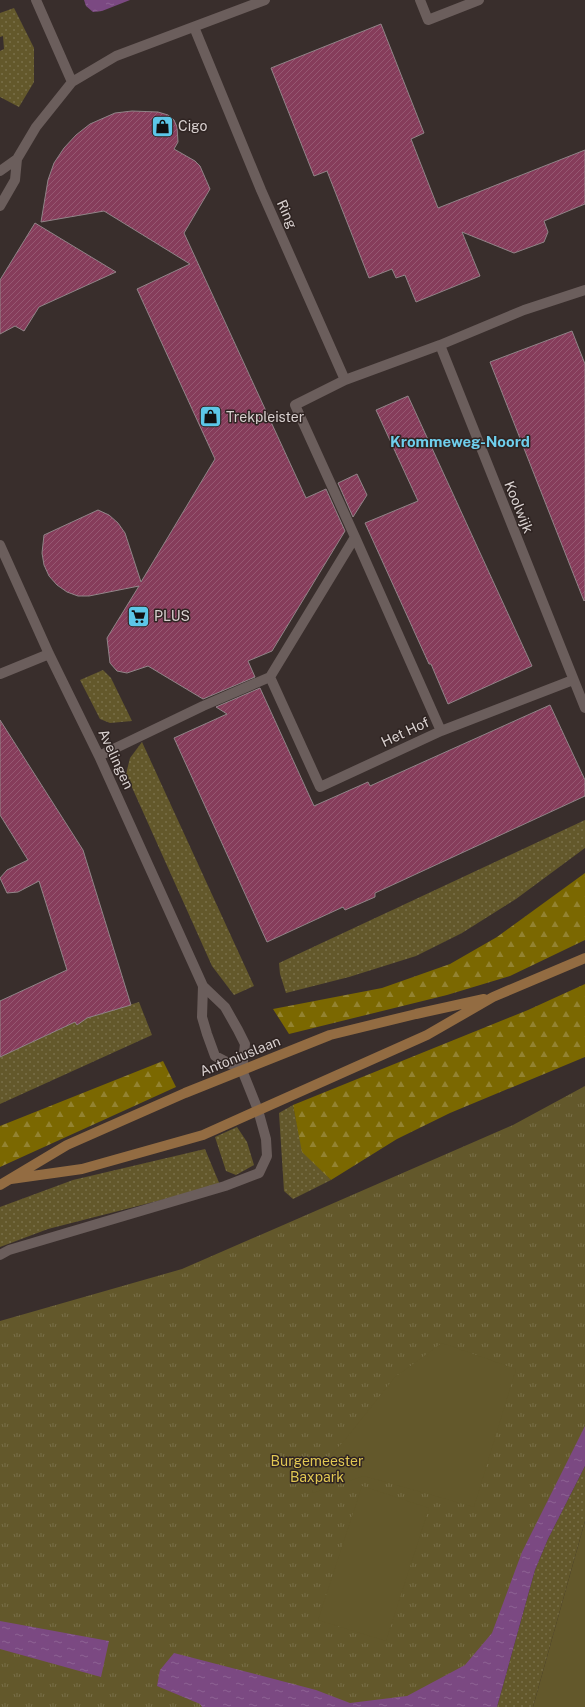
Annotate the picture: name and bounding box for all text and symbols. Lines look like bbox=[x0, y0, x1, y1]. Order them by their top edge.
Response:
shop icon: Cigo bbox=[149, 113, 175, 139]
place label: Cigo bbox=[178, 118, 208, 134]
street label: Ring bbox=[274, 197, 300, 231]
shop icon: Trekpleister bbox=[198, 404, 224, 430]
place label: Trekpleister bbox=[226, 409, 304, 425]
district label: Krommeweg-Noord bbox=[390, 433, 530, 450]
street label: Koolwijk bbox=[501, 479, 537, 536]
supermarket icon: PLUS bbox=[125, 603, 151, 629]
place label: PLUS bbox=[154, 608, 190, 624]
street label: Het Hof bbox=[379, 714, 432, 750]
street label: Avelingen bbox=[95, 727, 137, 791]
street label: Antoniuslaan bbox=[197, 1033, 283, 1079]
park label: Burgemeester Baxpark bbox=[271, 1453, 363, 1485]

